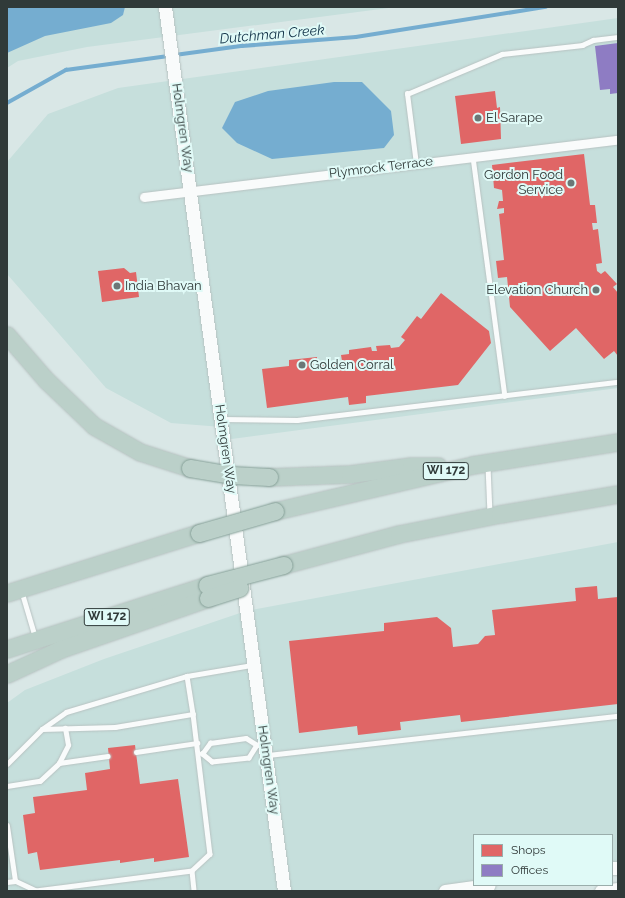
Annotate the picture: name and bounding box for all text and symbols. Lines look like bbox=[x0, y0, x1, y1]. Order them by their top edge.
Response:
water label: Dutchman Creek bbox=[219, 21, 325, 47]
street label: Holmgren Way bbox=[168, 82, 196, 174]
place label: El Sarape bbox=[486, 110, 543, 126]
marker: El Sarape bbox=[473, 113, 483, 123]
street label: Plymrock Terrace bbox=[328, 154, 434, 182]
place label: Gordon Food Service bbox=[484, 168, 563, 199]
marker: Gordon Food Service bbox=[566, 178, 576, 188]
place label: India Bhavan bbox=[125, 278, 202, 294]
marker: India Bhavan bbox=[112, 281, 122, 291]
place label: Elevation Church bbox=[486, 282, 588, 298]
marker: Elevation Church bbox=[591, 285, 601, 295]
place label: Golden Corral bbox=[310, 357, 394, 373]
marker: Golden Corral bbox=[297, 360, 307, 370]
street label: Holmgren Way bbox=[211, 403, 239, 495]
road number: WI 172 bbox=[422, 461, 470, 481]
road number: WI 172 bbox=[83, 607, 131, 627]
street label: Holmgren Way bbox=[254, 724, 282, 816]
legend bbox=[473, 834, 613, 886]
text: Shops bbox=[511, 843, 546, 857]
text: Offices bbox=[511, 863, 548, 877]

